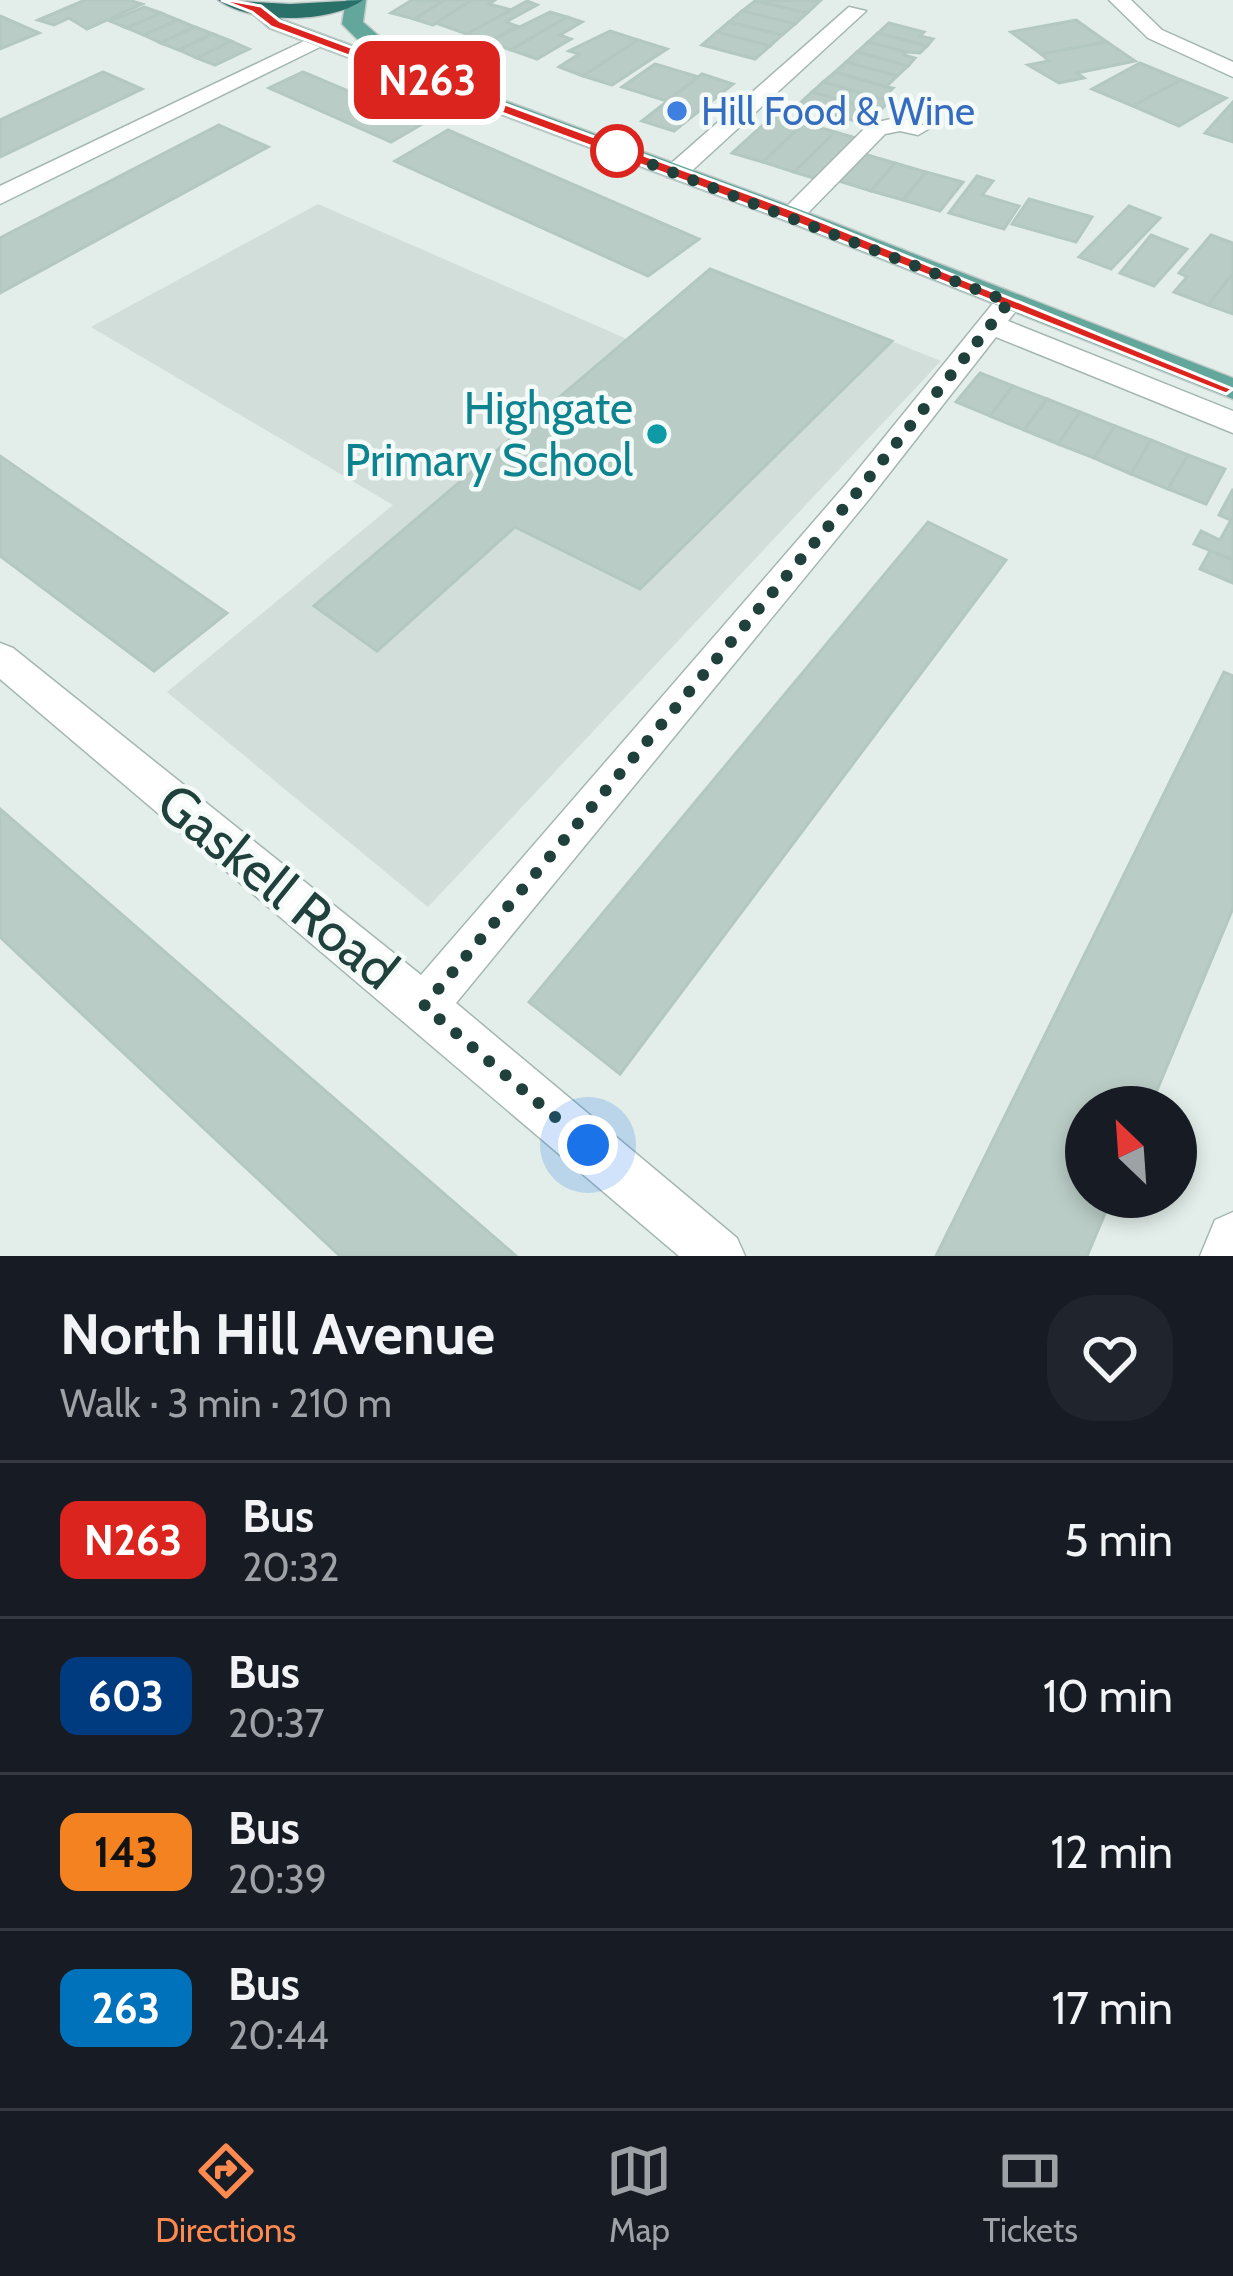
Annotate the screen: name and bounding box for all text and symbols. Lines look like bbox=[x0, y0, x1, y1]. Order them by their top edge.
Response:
line badge: N263 bbox=[343, 41, 511, 119]
text: N263 bbox=[378, 54, 476, 106]
place label: Hill Food & Wine bbox=[701, 87, 975, 135]
marker: Hill Food & Wine bbox=[664, 98, 690, 124]
unlabelled marker bbox=[592, 126, 642, 176]
place label: Highgate Primary School bbox=[345, 381, 633, 487]
marker: Highgate Primary School bbox=[644, 421, 670, 447]
street label: Gaskell Road bbox=[145, 769, 411, 1003]
north arrow bbox=[1065, 1086, 1197, 1218]
map controls bbox=[1065, 1086, 1197, 1218]
your location bbox=[558, 1115, 618, 1175]
button: heart bbox=[1047, 1295, 1173, 1421]
text: North Hill Avenue bbox=[60, 1299, 495, 1368]
text: Walk · 3 min · 210 m bbox=[60, 1379, 392, 1427]
text: Bus bbox=[242, 1489, 314, 1543]
text: 5 min bbox=[1064, 1513, 1173, 1567]
text: N263 bbox=[84, 1514, 182, 1566]
text: 20:32 bbox=[242, 1543, 339, 1591]
text: Bus bbox=[228, 1645, 300, 1699]
text: 10 min bbox=[1043, 1669, 1173, 1723]
text: 603 bbox=[88, 1670, 164, 1722]
text: 20:37 bbox=[228, 1699, 325, 1747]
text: Bus bbox=[228, 1801, 300, 1855]
text: 12 min bbox=[1050, 1825, 1173, 1879]
text: 143 bbox=[94, 1826, 158, 1878]
text: 20:39 bbox=[228, 1855, 327, 1903]
text: Bus bbox=[228, 1957, 300, 2011]
text: 17 min bbox=[1051, 1981, 1173, 2035]
text: 263 bbox=[92, 1982, 160, 2034]
text: 20:44 bbox=[228, 2011, 329, 2059]
tab: Directions bbox=[155, 2138, 296, 2250]
tab: Map bbox=[606, 2138, 672, 2250]
tab: Tickets bbox=[983, 2138, 1078, 2250]

